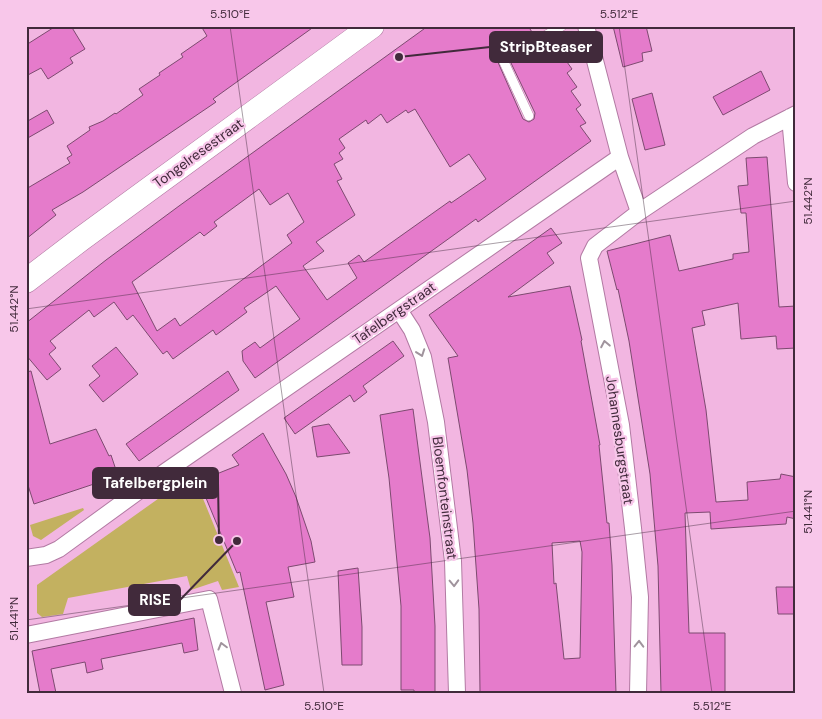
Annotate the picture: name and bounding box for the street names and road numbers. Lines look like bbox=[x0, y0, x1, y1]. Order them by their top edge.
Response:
street label: Tongelresestraat bbox=[149, 114, 247, 192]
street label: Tafelbergstraat bbox=[349, 278, 439, 348]
street label: Johannesburgstraat bbox=[602, 375, 638, 505]
street label: Bloemfonteinstraat bbox=[429, 436, 461, 560]

